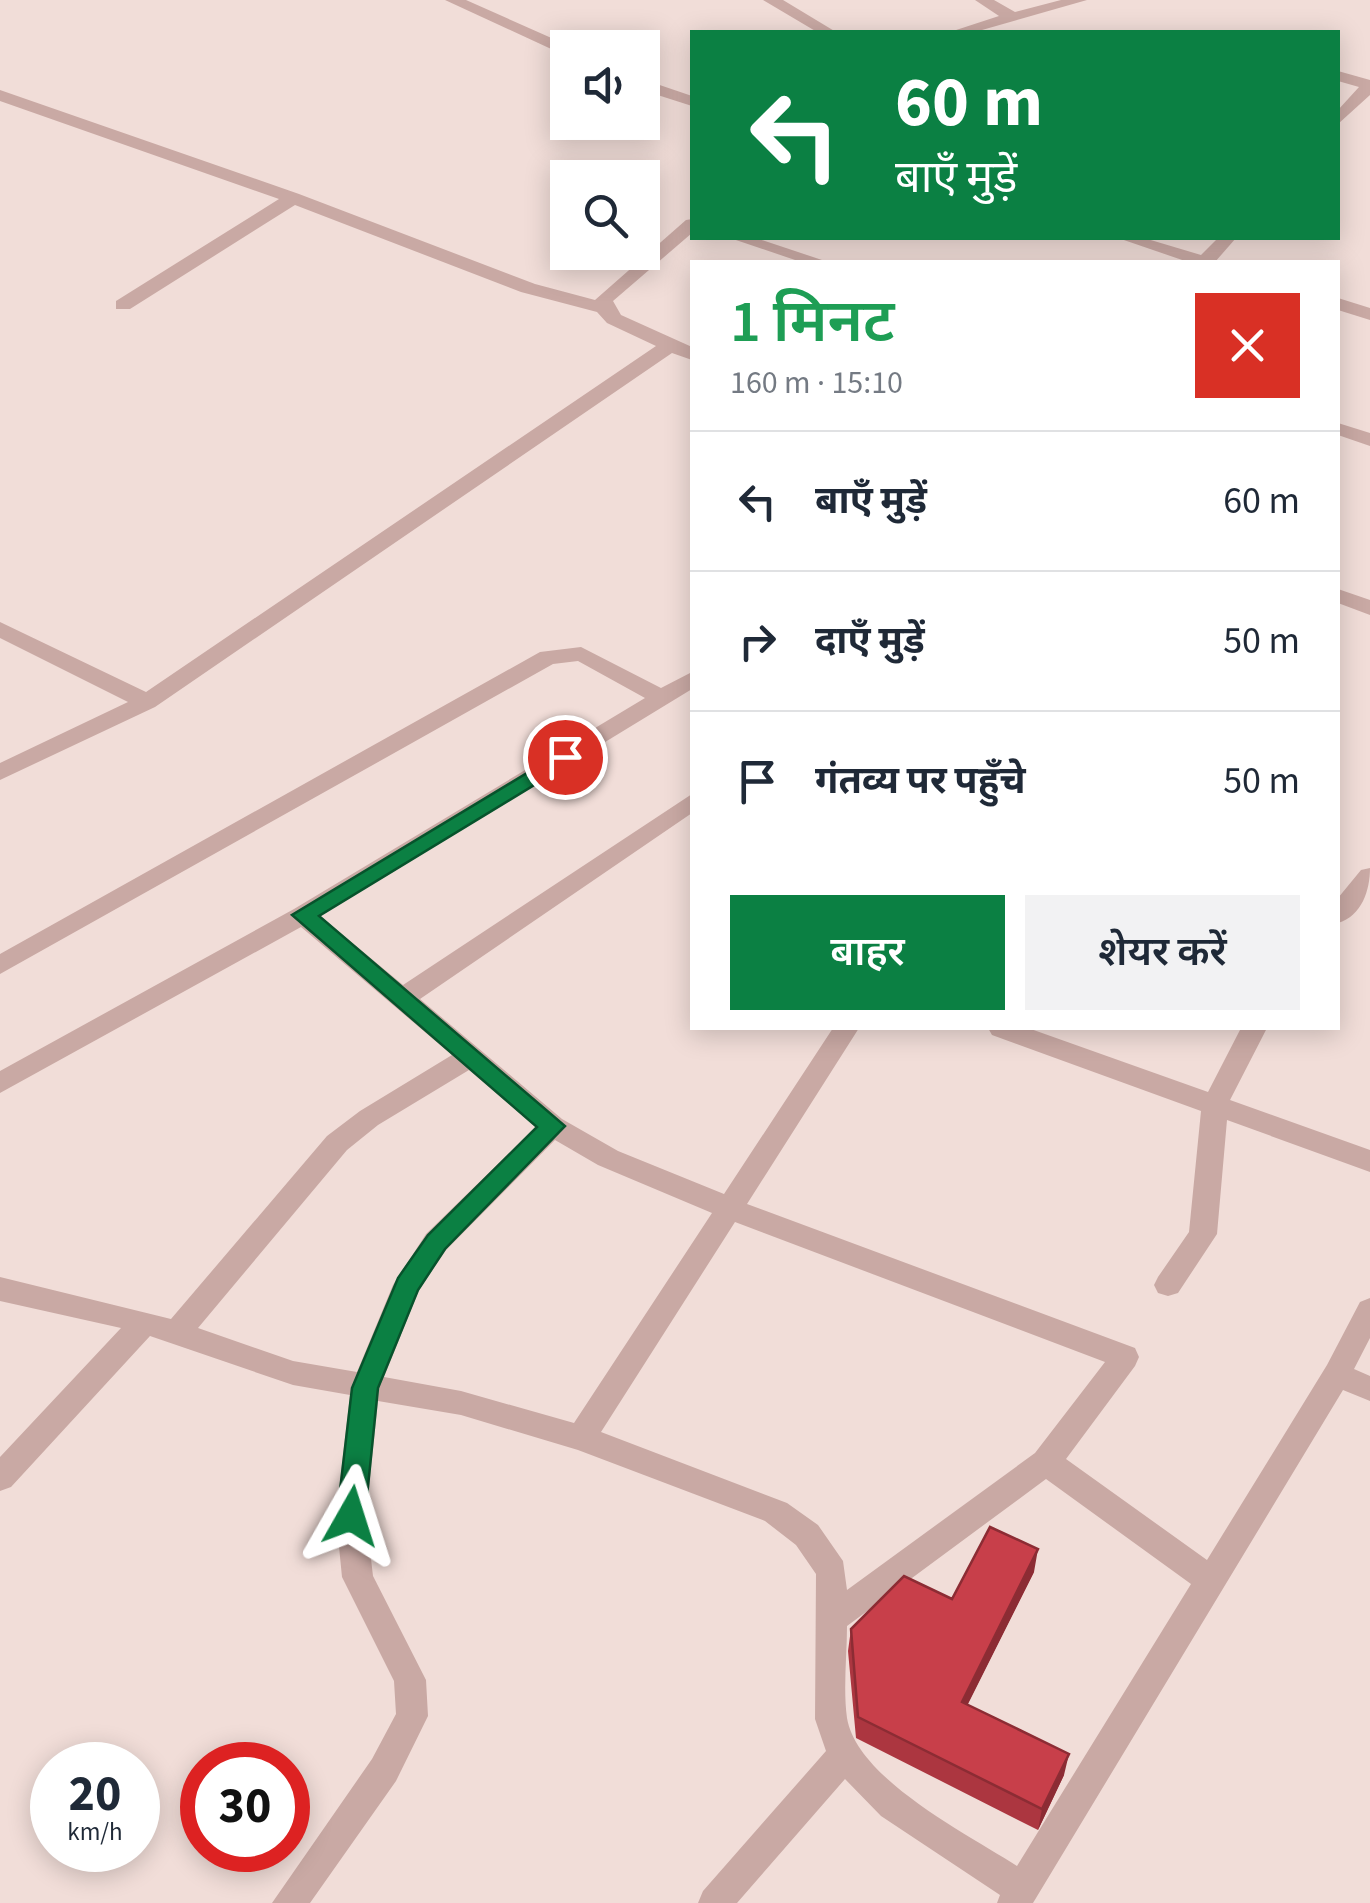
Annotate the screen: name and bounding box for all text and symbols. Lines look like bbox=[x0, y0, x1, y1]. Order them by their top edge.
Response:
map controls bbox=[550, 30, 660, 270]
button: sound bbox=[550, 30, 660, 140]
text: 60 m bbox=[895, 53, 1043, 153]
icon: left bbox=[730, 70, 860, 200]
text: बाएँ मुड़ें bbox=[895, 146, 1017, 210]
button: search bbox=[550, 160, 660, 270]
text: 1 मिनट bbox=[730, 280, 895, 365]
button: close bbox=[1195, 293, 1300, 398]
text: 160 m · 15:10 bbox=[730, 360, 903, 406]
icon: left bbox=[730, 474, 785, 529]
text: बाएँ मुड़ें bbox=[815, 474, 927, 528]
text: 60 m bbox=[1223, 474, 1300, 528]
icon: right bbox=[730, 614, 785, 669]
text: दाएँ मुड़ें bbox=[815, 614, 925, 668]
text: 50 m bbox=[1223, 614, 1300, 668]
pin bbox=[523, 715, 608, 800]
icon: arrive bbox=[538, 730, 593, 785]
icon: arrive bbox=[730, 754, 785, 809]
text: गंतव्य पर पहुँचे bbox=[815, 754, 1026, 808]
text: 50 m bbox=[1223, 754, 1300, 808]
button: बाहर bbox=[730, 895, 1005, 1010]
button: शेयर करें bbox=[1025, 895, 1300, 1010]
position arrow bbox=[299, 1464, 403, 1568]
speed limit sign: 30 bbox=[180, 1742, 310, 1872]
text: 20 bbox=[69, 1759, 121, 1830]
text: km/h bbox=[67, 1814, 123, 1850]

